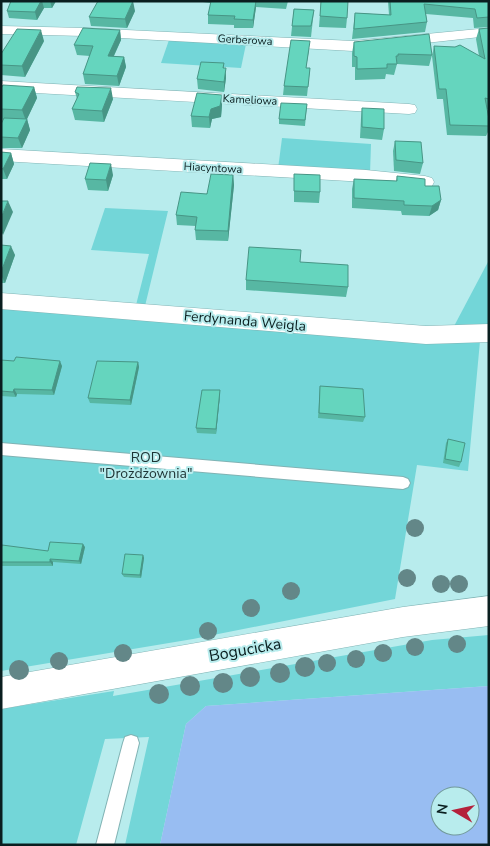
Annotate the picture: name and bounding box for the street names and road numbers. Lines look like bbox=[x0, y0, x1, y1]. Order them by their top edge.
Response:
street label: Gerberowa bbox=[217, 31, 273, 49]
street label: Kameliowa bbox=[222, 91, 278, 109]
street label: Hiacyntowa bbox=[183, 159, 243, 177]
street label: Ferdynanda Weigla bbox=[183, 306, 307, 336]
street label: Bogucicka bbox=[207, 633, 283, 667]

